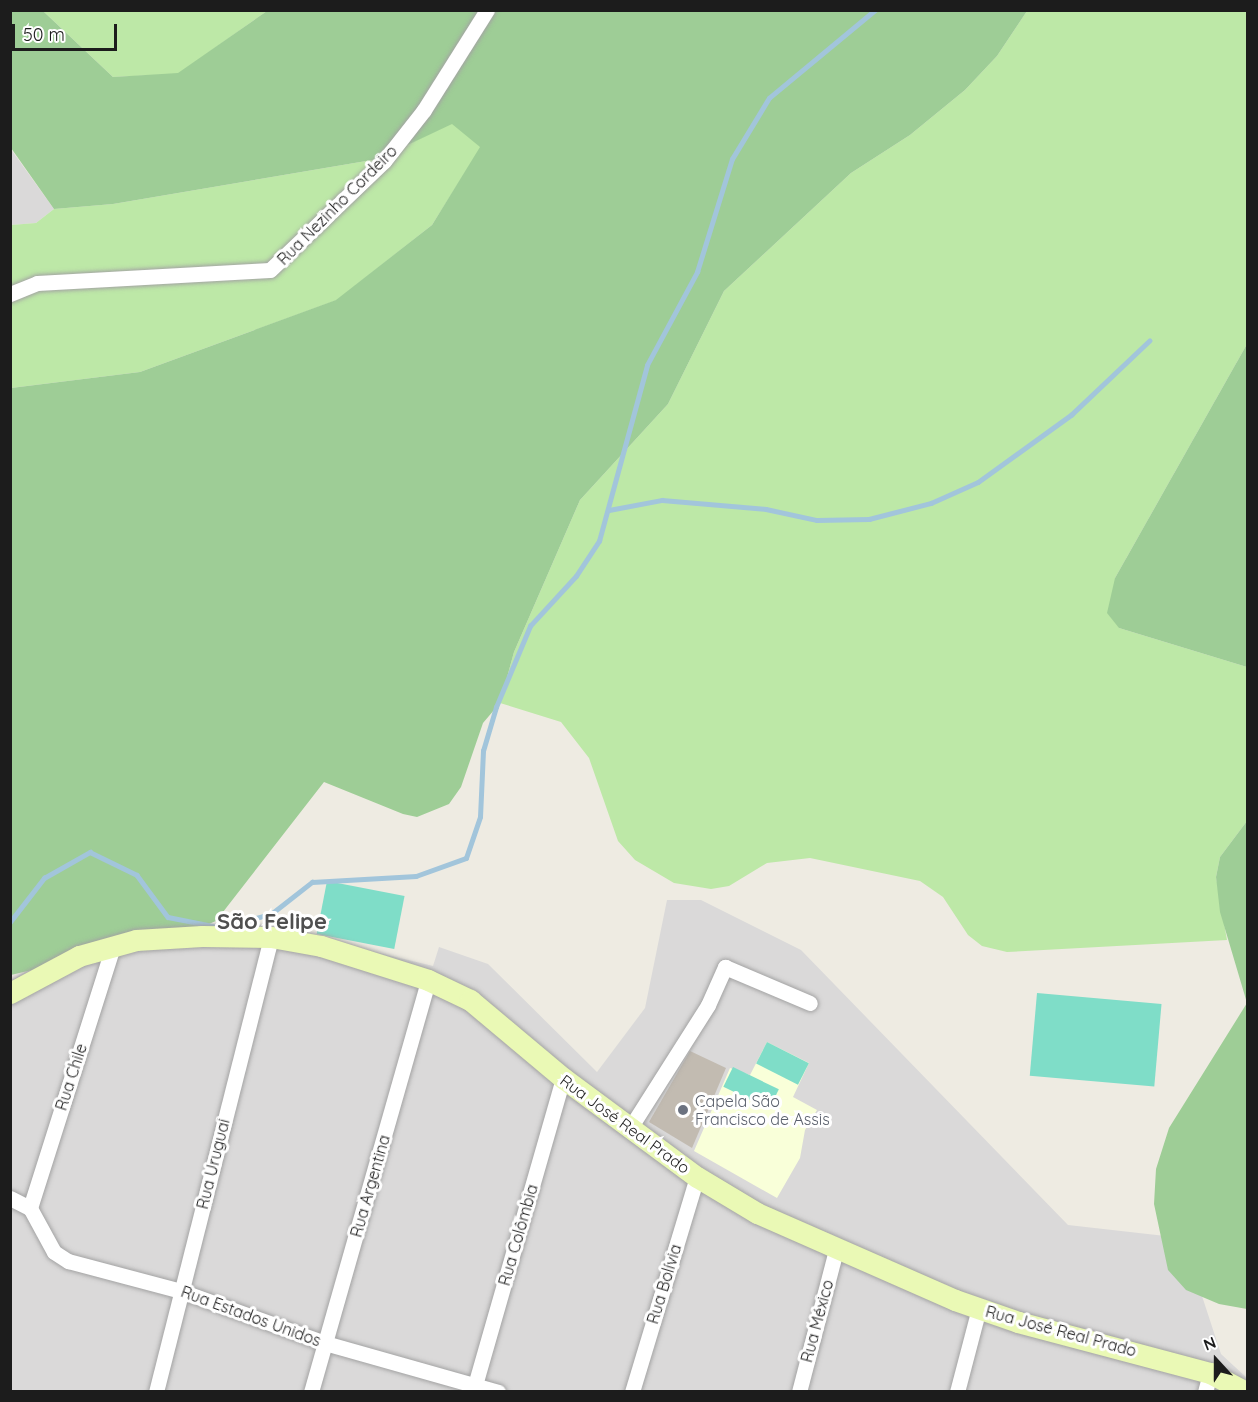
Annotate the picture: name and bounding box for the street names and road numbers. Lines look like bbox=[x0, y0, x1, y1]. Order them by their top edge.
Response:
street label: Rua Nezinho Cordeiro bbox=[273, 141, 401, 269]
street label: Rua Chile bbox=[51, 1041, 91, 1113]
street label: Rua José Real Prado bbox=[556, 1071, 694, 1177]
street label: Rua Uruguai bbox=[193, 1117, 233, 1211]
street label: Rua Argentina bbox=[346, 1133, 394, 1239]
street label: Rua Colômbia bbox=[494, 1182, 542, 1288]
street label: Rua Bolívia bbox=[643, 1242, 685, 1326]
street label: Rua México bbox=[797, 1277, 837, 1365]
street label: Rua Estados Unidos bbox=[178, 1282, 324, 1350]
street label: Rua José Real Prado bbox=[983, 1302, 1139, 1360]

